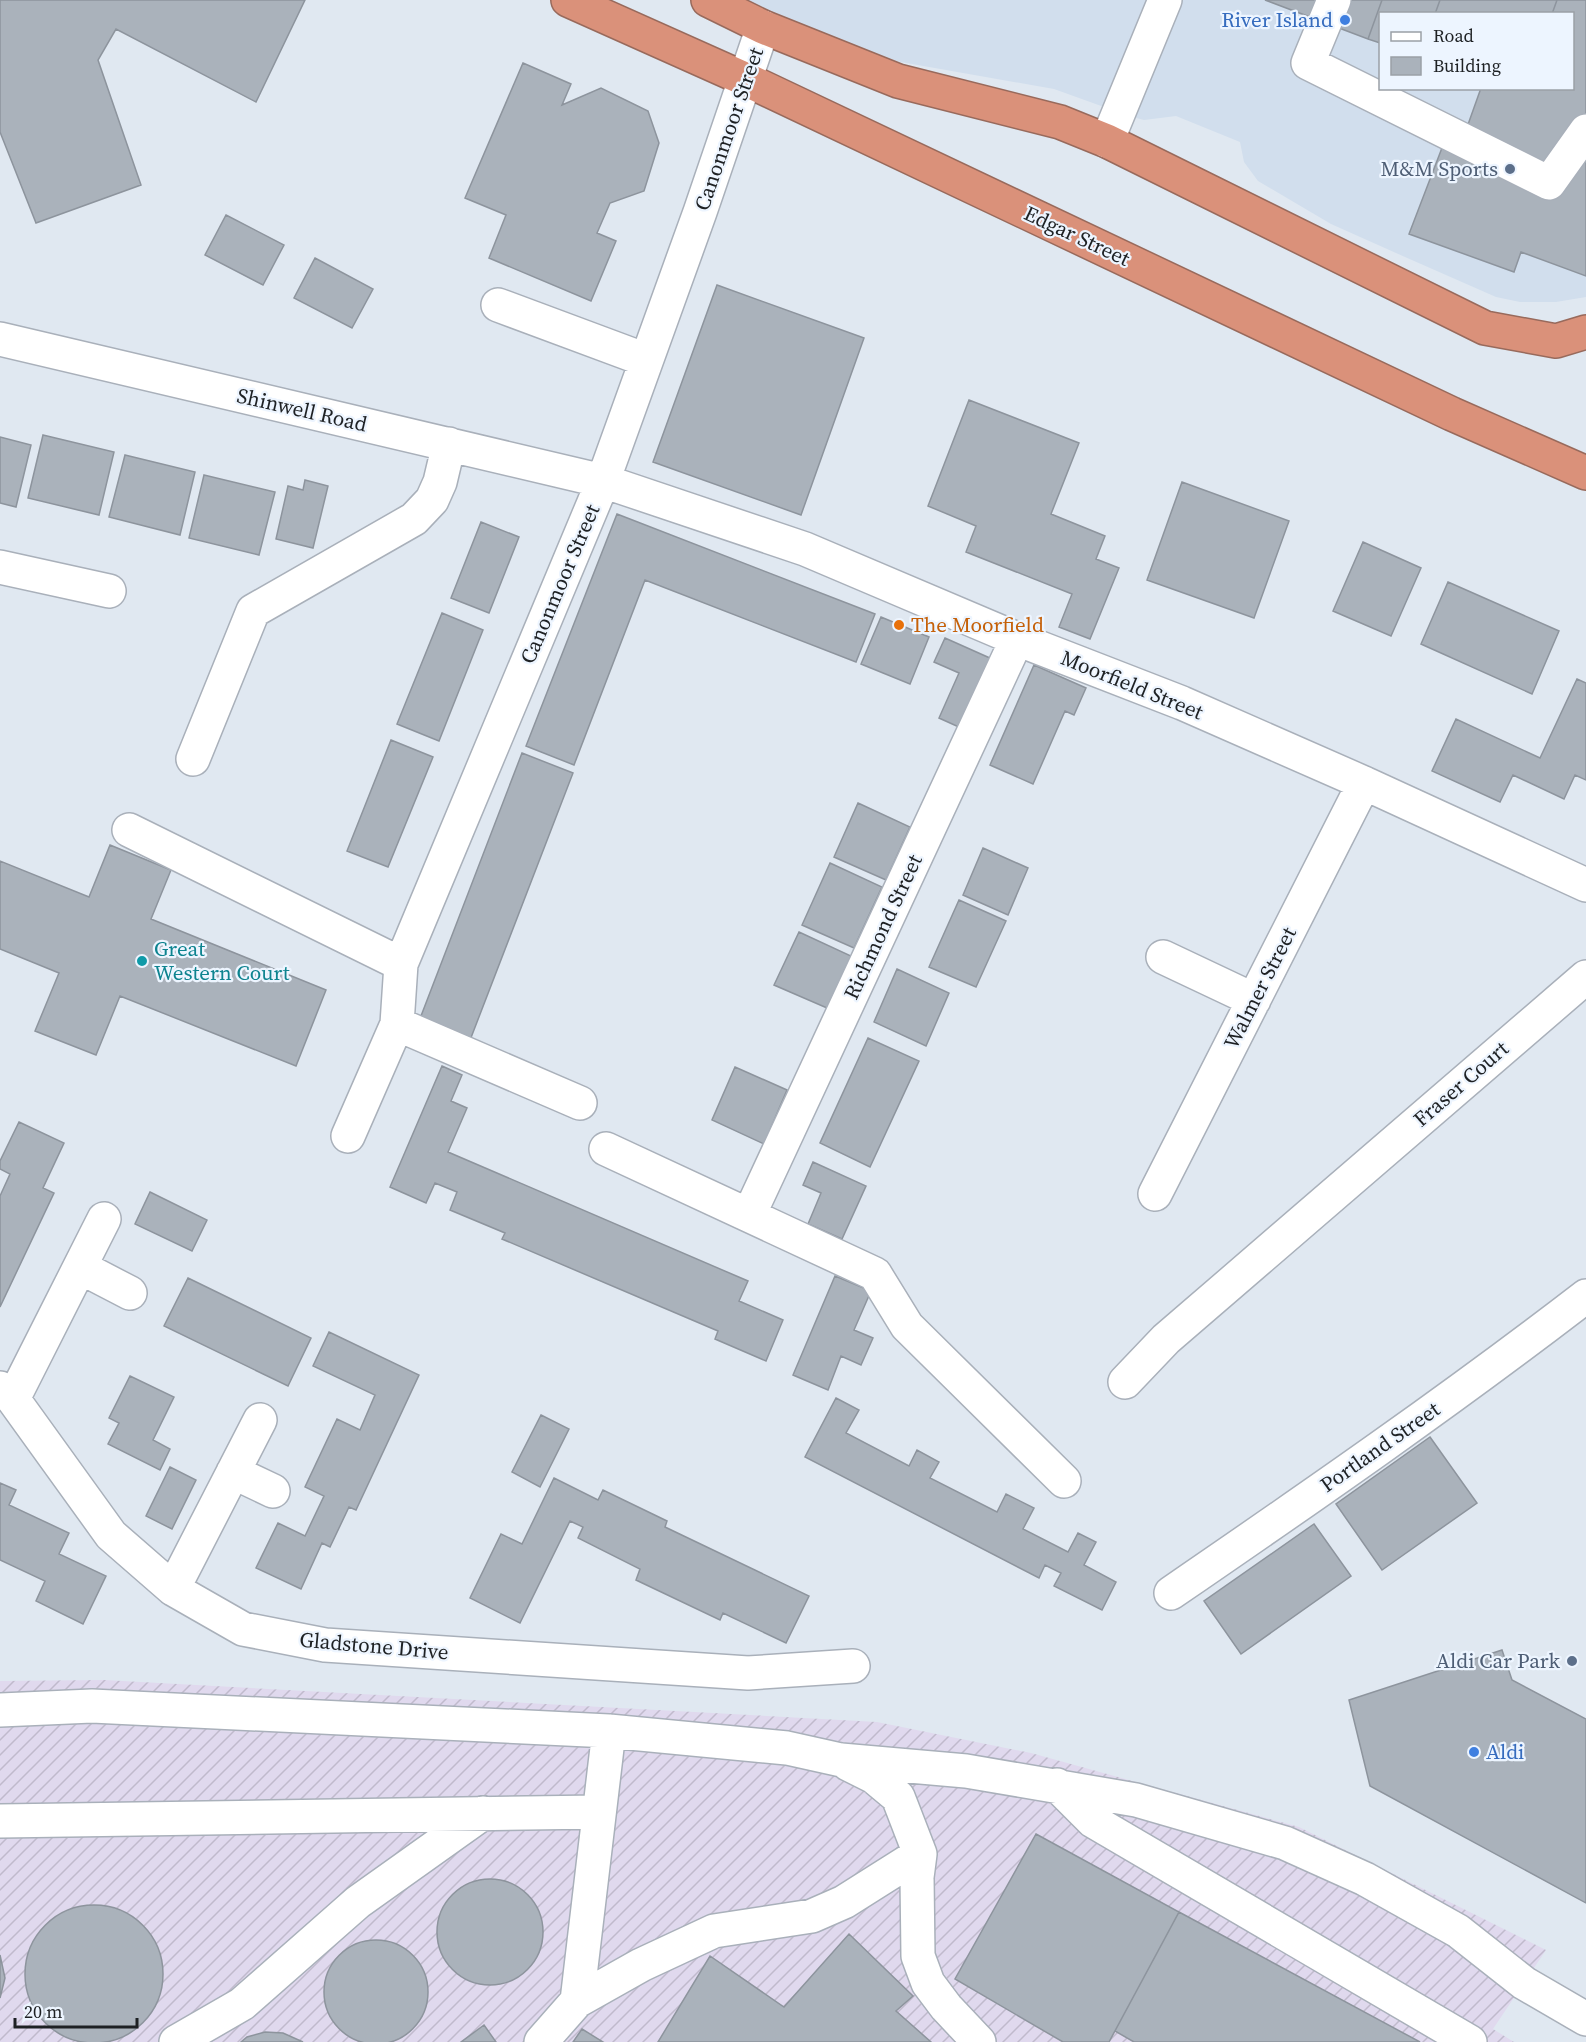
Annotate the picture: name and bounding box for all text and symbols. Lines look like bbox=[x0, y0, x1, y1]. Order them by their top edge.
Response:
place label: River Island bbox=[1221, 5, 1333, 34]
legend bbox=[1379, 12, 1574, 90]
marker: River Island bbox=[1338, 13, 1352, 27]
text: Road bbox=[1433, 23, 1474, 48]
street label: Canonmoor Street bbox=[687, 43, 770, 214]
text: Building bbox=[1433, 53, 1501, 78]
place label: M&M Sports bbox=[1381, 154, 1498, 183]
marker: M&M Sports bbox=[1503, 162, 1517, 176]
street label: Edgar Street bbox=[1020, 198, 1135, 273]
street label: Shinwell Road bbox=[234, 380, 370, 439]
street label: Canonmoor Street bbox=[513, 499, 606, 668]
place label: The Moorfield bbox=[911, 610, 1044, 639]
marker: The Moorfield bbox=[892, 618, 906, 632]
street label: Moorfield Street bbox=[1057, 643, 1208, 726]
street label: Richmond Street bbox=[836, 849, 929, 1004]
street label: Walmer Street bbox=[1216, 922, 1303, 1054]
place label: Great Western Court bbox=[154, 934, 290, 987]
marker: Great Western Court bbox=[135, 954, 149, 968]
street label: Fraser Court bbox=[1407, 1034, 1515, 1133]
street label: Portland Street bbox=[1314, 1394, 1446, 1499]
street label: Gladstone Drive bbox=[298, 1625, 450, 1666]
place label: Aldi Car Park bbox=[1436, 1646, 1561, 1675]
marker: Aldi Car Park bbox=[1565, 1654, 1579, 1668]
place label: Aldi bbox=[1486, 1737, 1524, 1766]
marker: Aldi bbox=[1467, 1745, 1481, 1759]
scale bar bbox=[15, 1991, 136, 2029]
text: 20 m bbox=[24, 1999, 62, 2024]

